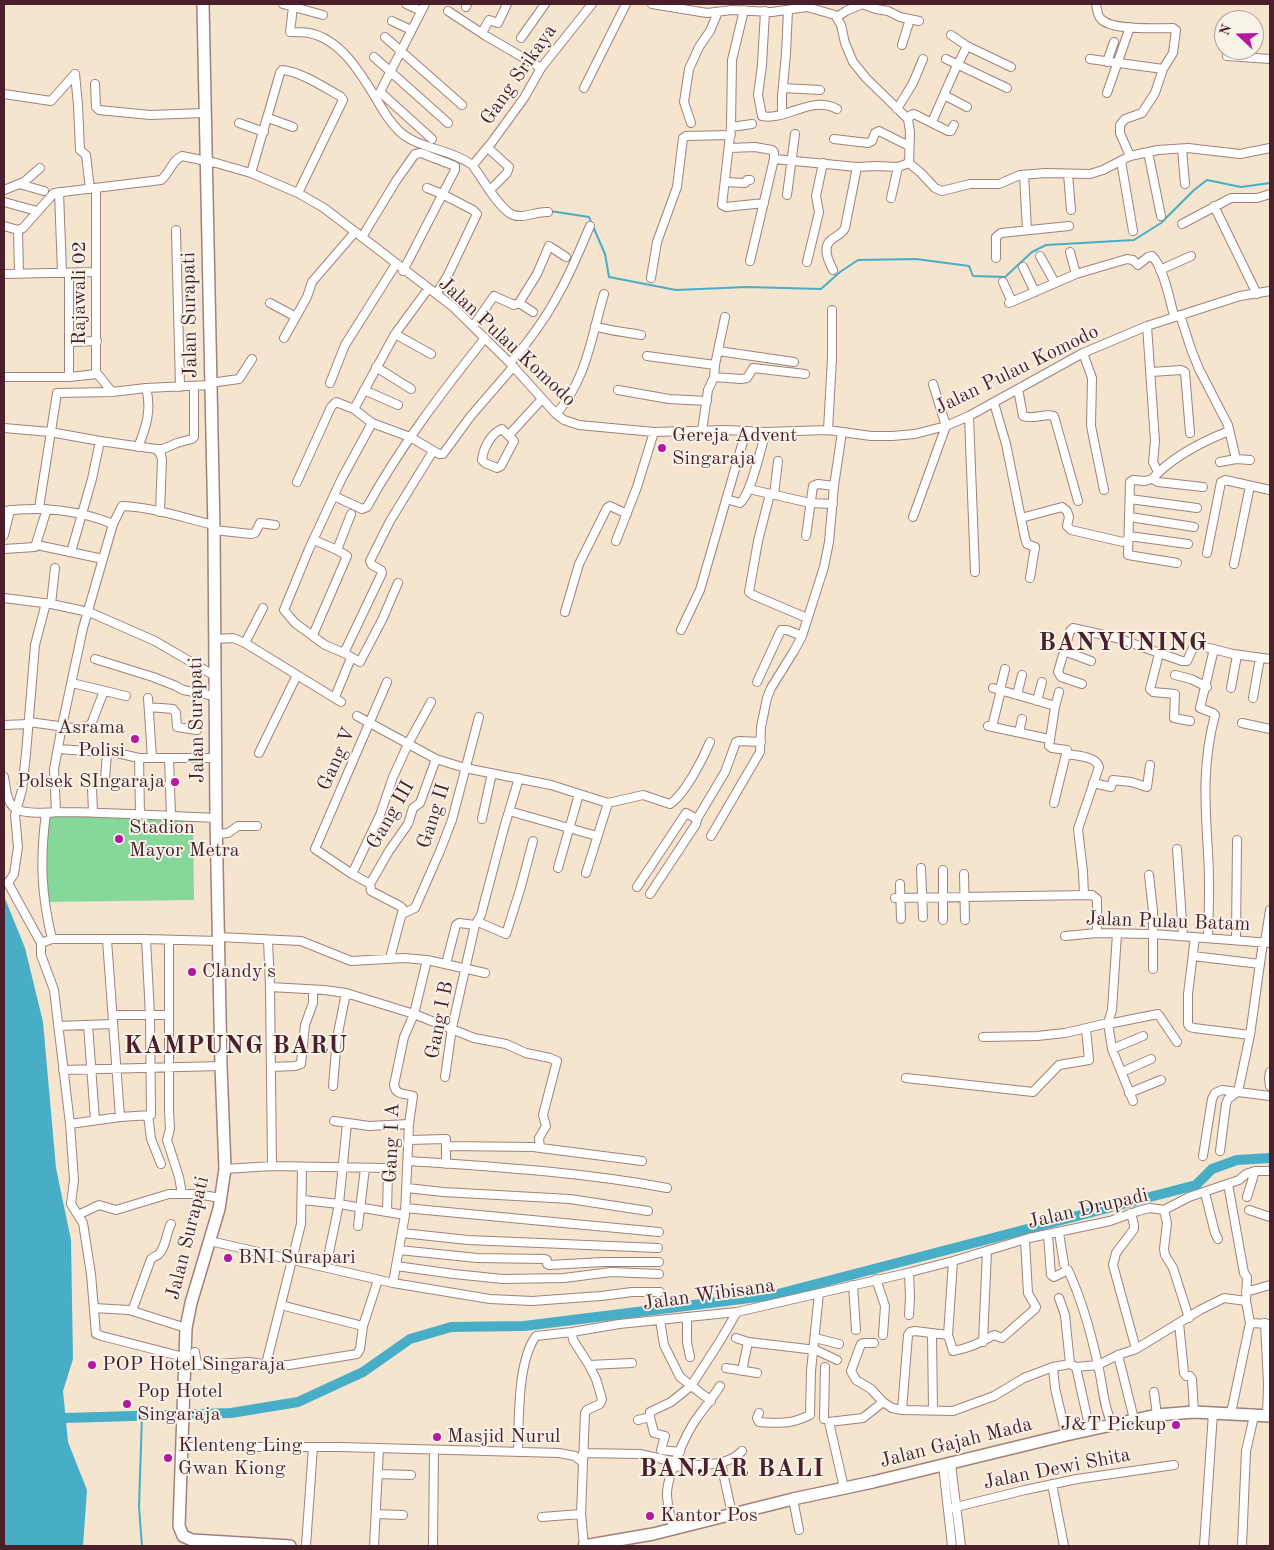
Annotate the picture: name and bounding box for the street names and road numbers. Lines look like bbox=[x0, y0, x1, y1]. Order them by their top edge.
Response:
street label: Gang Srikaya bbox=[476, 20, 562, 130]
street label: Rajawali 02 bbox=[68, 241, 92, 345]
street label: Jalan Surapati bbox=[177, 252, 203, 378]
street label: Jalan Pulau Komodo bbox=[433, 272, 581, 412]
street label: Jalan Pulau Komodo bbox=[931, 320, 1103, 420]
street label: Jalan Surapati bbox=[184, 657, 210, 783]
street label: Gang V bbox=[312, 724, 362, 794]
street label: Gang III bbox=[362, 776, 420, 854]
street label: Gang II bbox=[412, 780, 456, 852]
street label: Jalan Pulau Batam bbox=[1085, 907, 1251, 937]
street label: Gang I B bbox=[421, 979, 459, 1061]
street label: Gang I A bbox=[379, 1102, 405, 1184]
street label: Jalan Surapati bbox=[161, 1174, 215, 1302]
street label: Jalan Drupadi bbox=[1025, 1183, 1151, 1235]
street label: Jalan Wibisana bbox=[641, 1274, 777, 1316]
street label: Jalan Gajah Mada bbox=[877, 1412, 1035, 1474]
street label: Jalan Dewi Shita bbox=[981, 1443, 1133, 1495]

